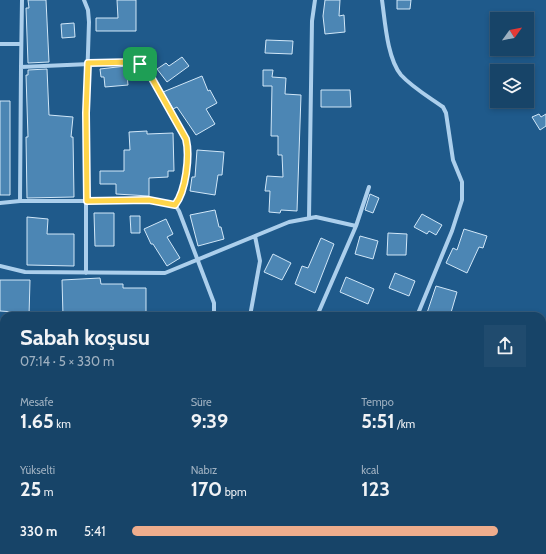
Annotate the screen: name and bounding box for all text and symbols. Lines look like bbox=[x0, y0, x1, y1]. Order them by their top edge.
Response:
north arrow bbox=[490, 12, 534, 56]
map controls bbox=[490, 12, 534, 108]
pin bbox=[123, 47, 157, 81]
icon: arrive bbox=[129, 53, 151, 75]
button: layers bbox=[490, 64, 534, 108]
text: Sabah koşusu bbox=[20, 324, 150, 351]
button: share bbox=[484, 325, 526, 367]
text: 07:14 · 5 × 330 m bbox=[20, 353, 115, 369]
text: Mesafe bbox=[20, 395, 53, 409]
text: Süre bbox=[191, 395, 212, 409]
text: Tempo bbox=[361, 395, 394, 409]
text: 1.65 bbox=[20, 409, 54, 433]
text: 9:39 bbox=[191, 409, 228, 433]
text: 5:51 bbox=[361, 409, 395, 433]
text: km bbox=[54, 417, 71, 431]
text: /km bbox=[395, 417, 415, 431]
text: Yükselti bbox=[20, 463, 55, 477]
text: Nabız bbox=[191, 463, 217, 477]
text: kcal bbox=[361, 463, 379, 477]
text: 25 bbox=[20, 477, 41, 501]
text: 170 bbox=[191, 477, 222, 501]
text: 123 bbox=[361, 477, 390, 501]
text: m bbox=[41, 485, 53, 499]
text: bpm bbox=[222, 485, 247, 499]
text: 330 m bbox=[20, 523, 57, 539]
text: 5:41 bbox=[84, 523, 106, 539]

